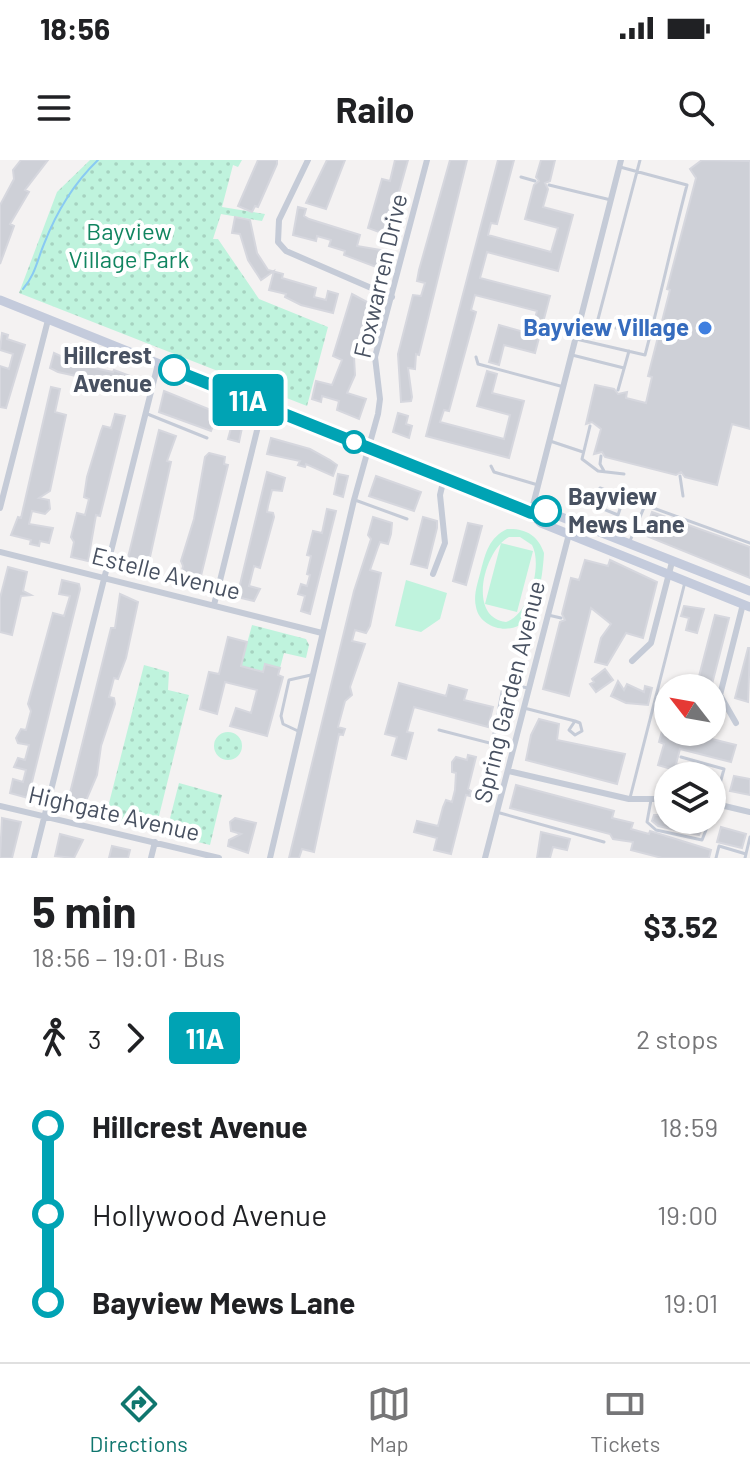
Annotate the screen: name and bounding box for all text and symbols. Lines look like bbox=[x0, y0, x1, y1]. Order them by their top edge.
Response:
text: 18:56 bbox=[40, 10, 110, 46]
icon: menu bbox=[32, 86, 76, 130]
icon: search bbox=[674, 86, 718, 130]
text: Railo bbox=[335, 87, 415, 130]
street label: Foxwarren Drive bbox=[347, 191, 413, 361]
park label: Bayview Village Park bbox=[68, 216, 190, 273]
place label: Bayview Village bbox=[523, 312, 689, 341]
marker: Bayview Village bbox=[696, 319, 714, 337]
place label: Hillcrest Avenue bbox=[63, 340, 152, 397]
marker: Hillcrest Avenue bbox=[159, 355, 189, 385]
line badge: 11A bbox=[202, 374, 294, 426]
text: 11A bbox=[229, 383, 267, 417]
unlabelled marker bbox=[343, 431, 365, 453]
place label: Bayview Mews Lane bbox=[568, 481, 685, 538]
marker: Bayview Mews Lane bbox=[531, 496, 561, 526]
street label: Estelle Avenue bbox=[89, 540, 244, 605]
street label: Spring Garden Avenue bbox=[467, 578, 550, 806]
north arrow bbox=[654, 674, 726, 746]
map controls bbox=[654, 674, 726, 834]
button: layers bbox=[654, 762, 726, 834]
street label: Highgate Avenue bbox=[26, 779, 203, 846]
text: 5 min bbox=[32, 884, 137, 937]
text: $3.52 bbox=[644, 908, 718, 944]
text: 18:56 – 19:01 · Bus bbox=[32, 941, 225, 972]
icon: walk bbox=[32, 1016, 76, 1060]
icon: forward bbox=[113, 1016, 157, 1060]
text: 11A bbox=[185, 1021, 224, 1055]
text: 3 bbox=[88, 1023, 101, 1054]
text: 2 stops bbox=[636, 1023, 718, 1054]
text: Hillcrest Avenue bbox=[92, 1108, 308, 1144]
text: 18:59 bbox=[660, 1111, 718, 1142]
text: Hollywood Avenue bbox=[92, 1196, 327, 1232]
text: 19:00 bbox=[657, 1199, 718, 1230]
text: Bayview Mews Lane bbox=[92, 1284, 356, 1320]
text: 19:01 bbox=[663, 1287, 718, 1318]
tab: Directions bbox=[90, 1382, 188, 1456]
tab: Map bbox=[367, 1382, 411, 1456]
tab: Tickets bbox=[590, 1382, 660, 1456]

